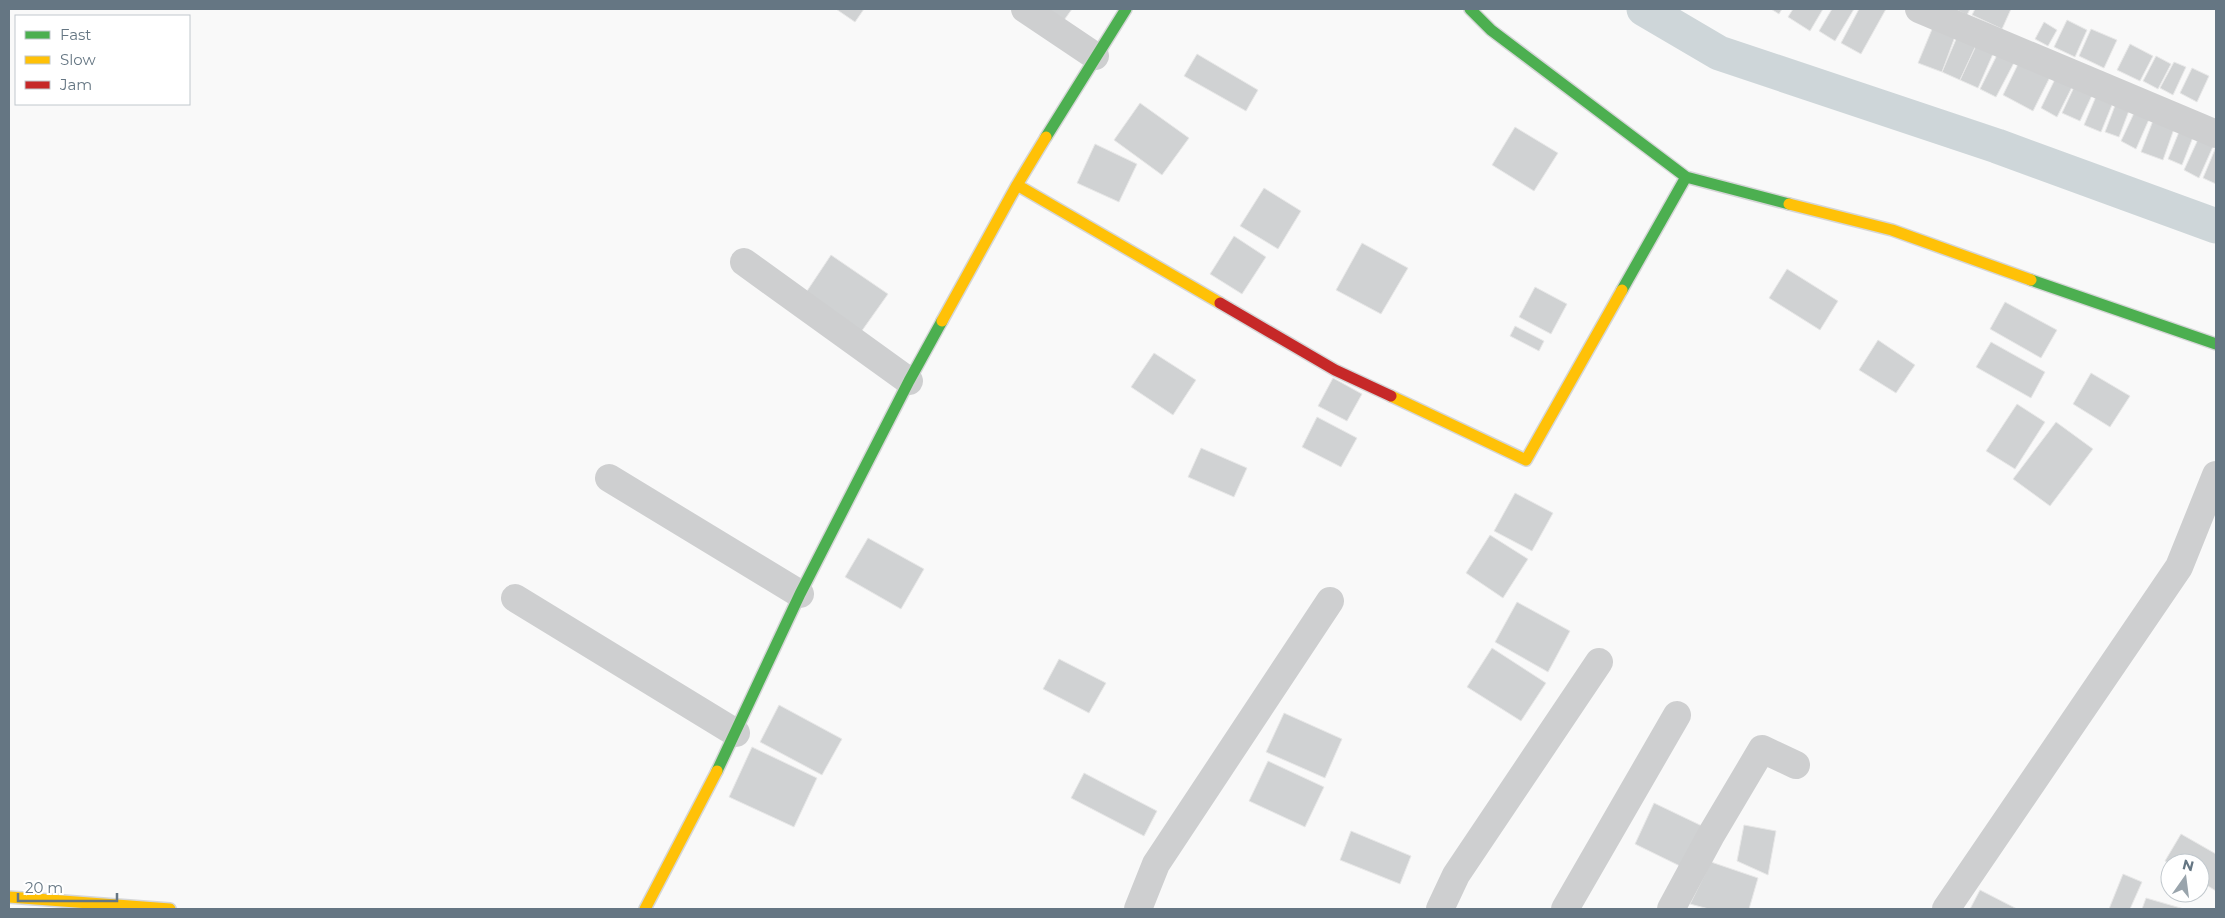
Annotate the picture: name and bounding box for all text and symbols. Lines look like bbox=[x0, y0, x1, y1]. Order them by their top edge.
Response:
legend bbox=[15, 15, 190, 105]
text: Fast bbox=[60, 25, 91, 44]
text: Slow bbox=[60, 50, 96, 69]
text: Jam bbox=[59, 75, 92, 94]
north arrow bbox=[2160, 853, 2210, 903]
text: N bbox=[2180, 855, 2196, 875]
scale bar bbox=[18, 870, 116, 902]
text: 20 m bbox=[25, 878, 63, 897]

